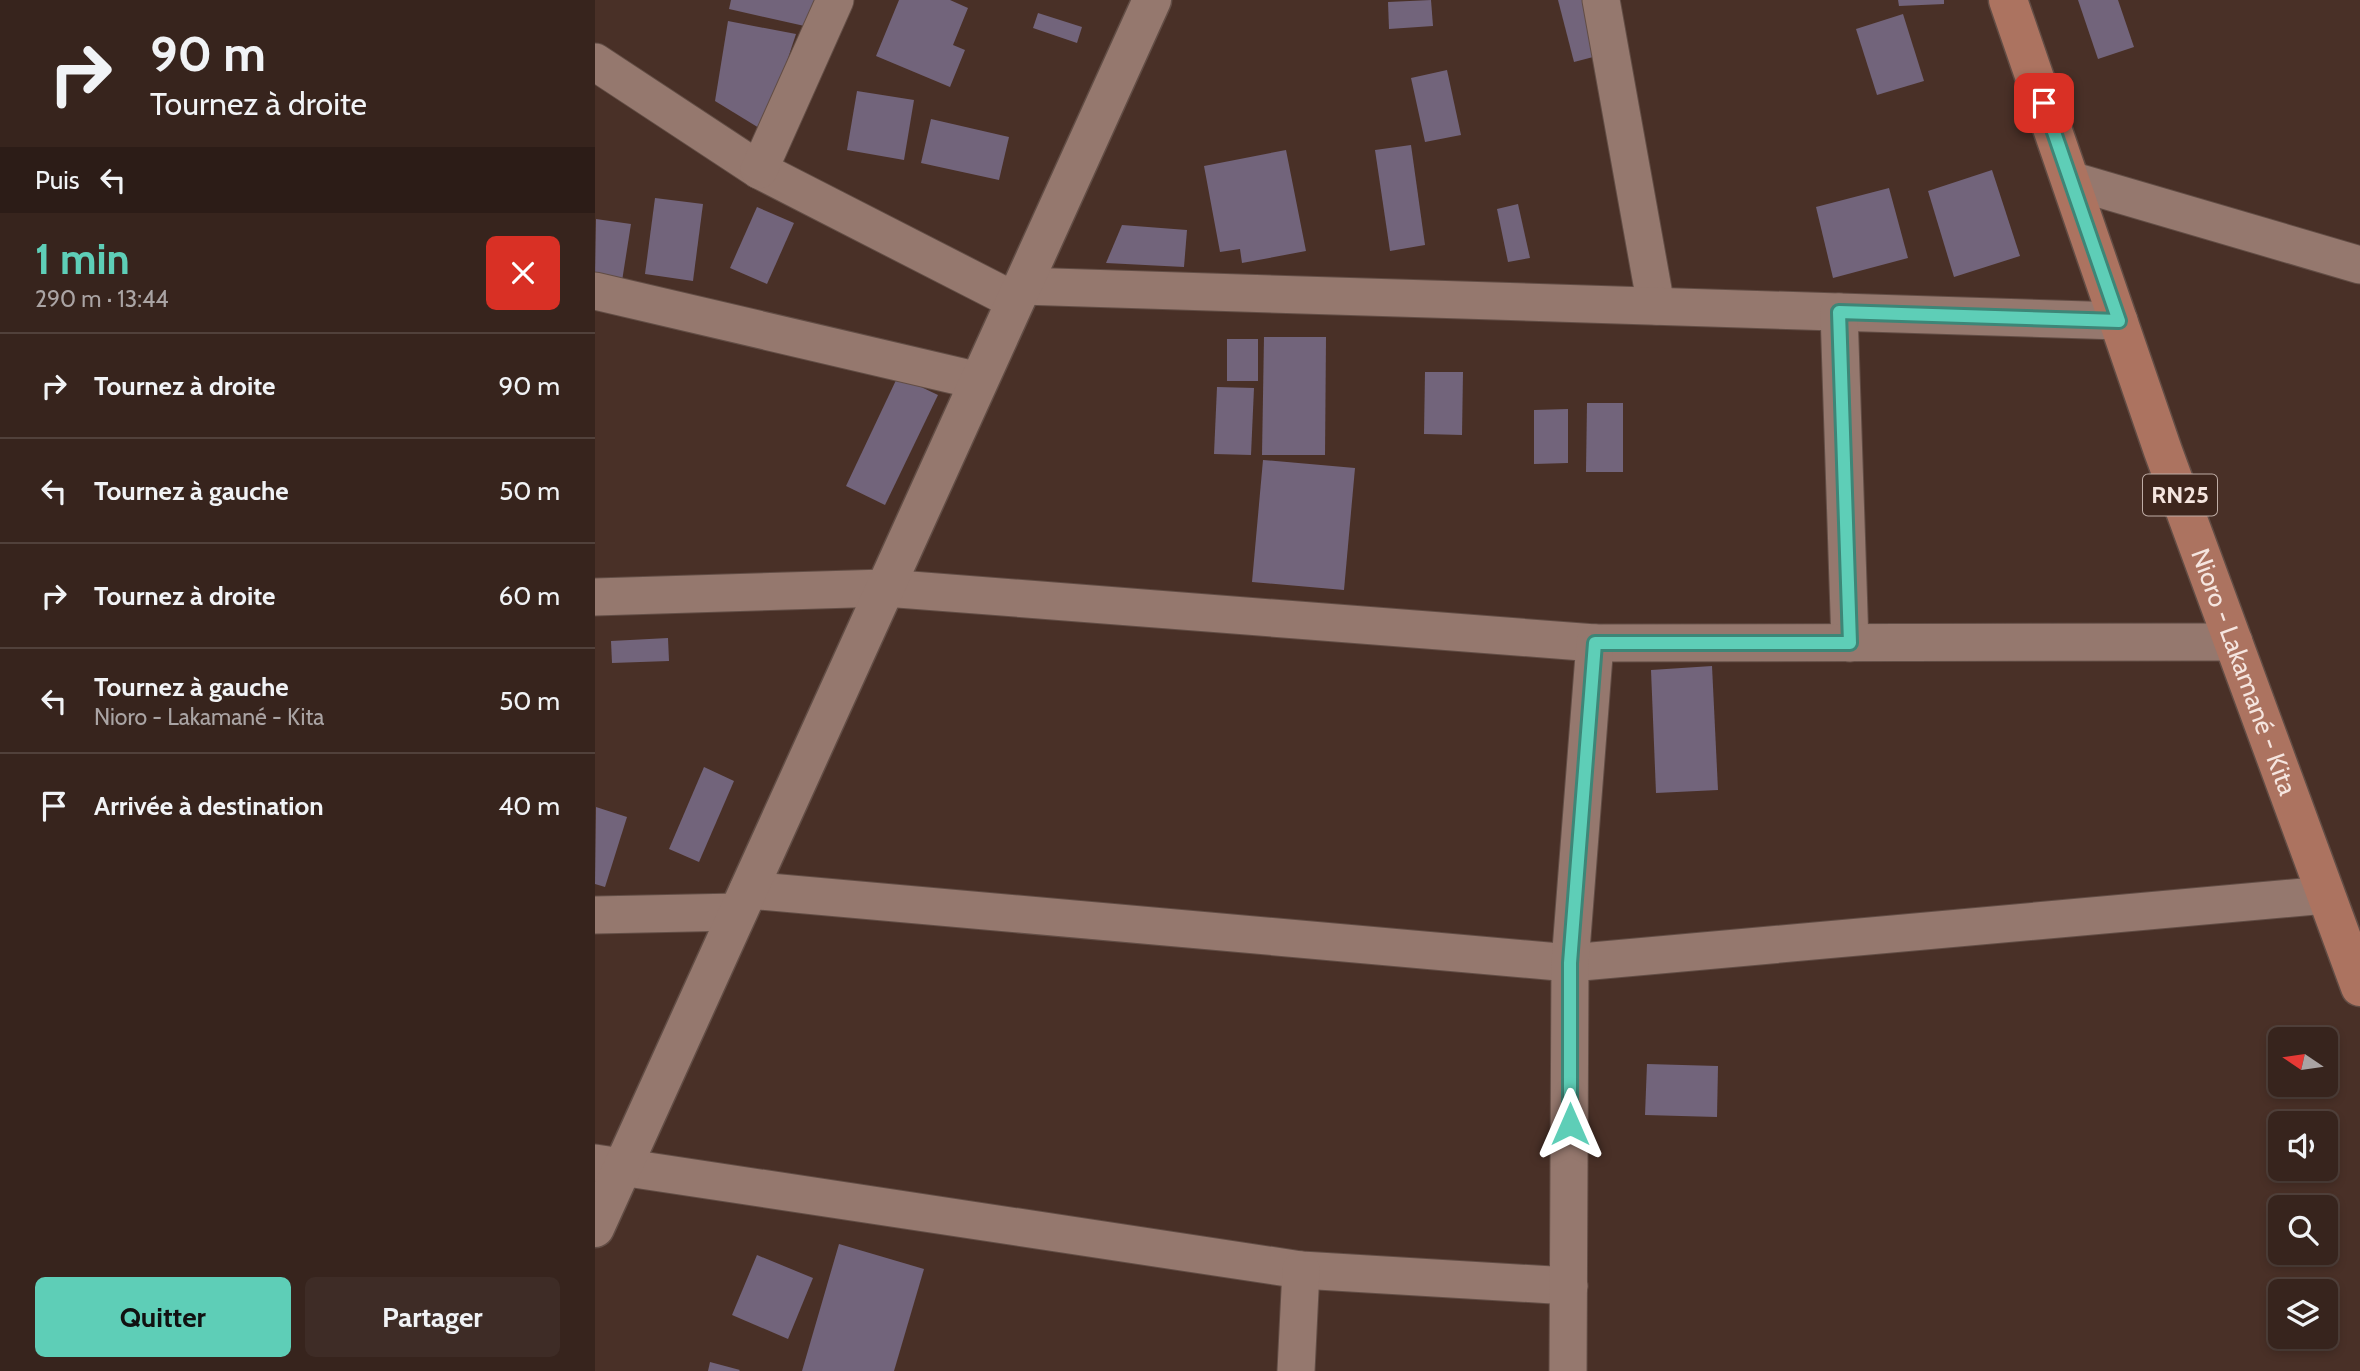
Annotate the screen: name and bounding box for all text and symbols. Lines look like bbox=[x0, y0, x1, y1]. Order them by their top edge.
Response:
text: 90 m bbox=[150, 24, 266, 83]
icon: right bbox=[35, 28, 126, 119]
pin bbox=[2014, 73, 2074, 133]
text: Tournez à droite bbox=[150, 84, 367, 123]
icon: arrive bbox=[2025, 84, 2063, 122]
icon: left bbox=[94, 161, 132, 199]
text: Puis bbox=[35, 164, 80, 196]
text: 1 min bbox=[35, 233, 130, 285]
button: close bbox=[486, 236, 560, 310]
text: 290 m · 13:44 bbox=[35, 285, 169, 313]
icon: right bbox=[35, 367, 73, 405]
text: Tournez à droite bbox=[94, 370, 276, 402]
text: 90 m bbox=[498, 370, 560, 402]
icon: left bbox=[35, 472, 73, 510]
road number: RN25 bbox=[2143, 474, 2217, 516]
text: Tournez à gauche bbox=[94, 475, 289, 507]
text: 50 m bbox=[499, 475, 560, 507]
street label: Nioro - Lakamané - Kita bbox=[2184, 544, 2304, 800]
icon: right bbox=[35, 577, 73, 615]
text: Tournez à droite bbox=[94, 580, 276, 612]
text: 60 m bbox=[498, 580, 560, 612]
text: Tournez à gauche bbox=[94, 671, 289, 703]
icon: left bbox=[35, 682, 73, 720]
text: 50 m bbox=[499, 685, 560, 717]
text: Nioro - Lakamané - Kita bbox=[94, 703, 324, 731]
icon: arrive bbox=[35, 787, 73, 825]
text: Arrivée à destination bbox=[94, 790, 324, 822]
text: 40 m bbox=[498, 790, 560, 822]
north arrow bbox=[2268, 1027, 2338, 1097]
map controls bbox=[2268, 1027, 2338, 1349]
position arrow bbox=[1533, 1087, 1607, 1161]
button: sound bbox=[2268, 1111, 2338, 1181]
button: search bbox=[2268, 1195, 2338, 1265]
button: Quitter bbox=[35, 1277, 291, 1357]
button: Partager bbox=[305, 1277, 560, 1357]
button: layers bbox=[2268, 1279, 2338, 1349]

